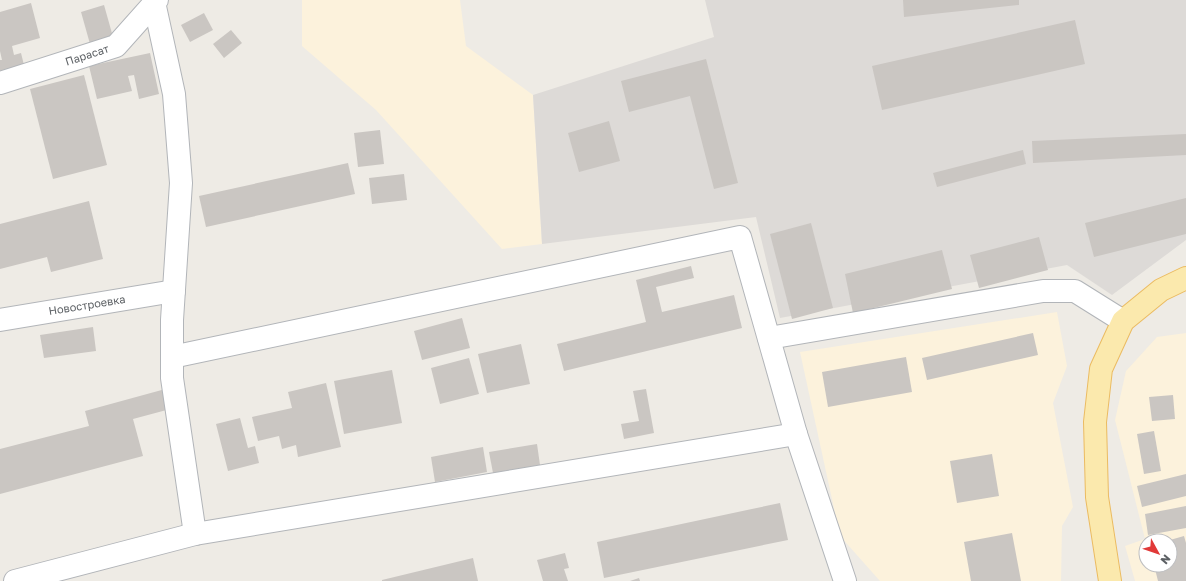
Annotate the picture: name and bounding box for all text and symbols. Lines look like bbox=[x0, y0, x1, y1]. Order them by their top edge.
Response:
street label: Парасат bbox=[63, 41, 111, 68]
street label: Новостроевка bbox=[48, 292, 126, 317]
north arrow bbox=[1138, 533, 1178, 573]
text: N bbox=[1158, 552, 1174, 567]

